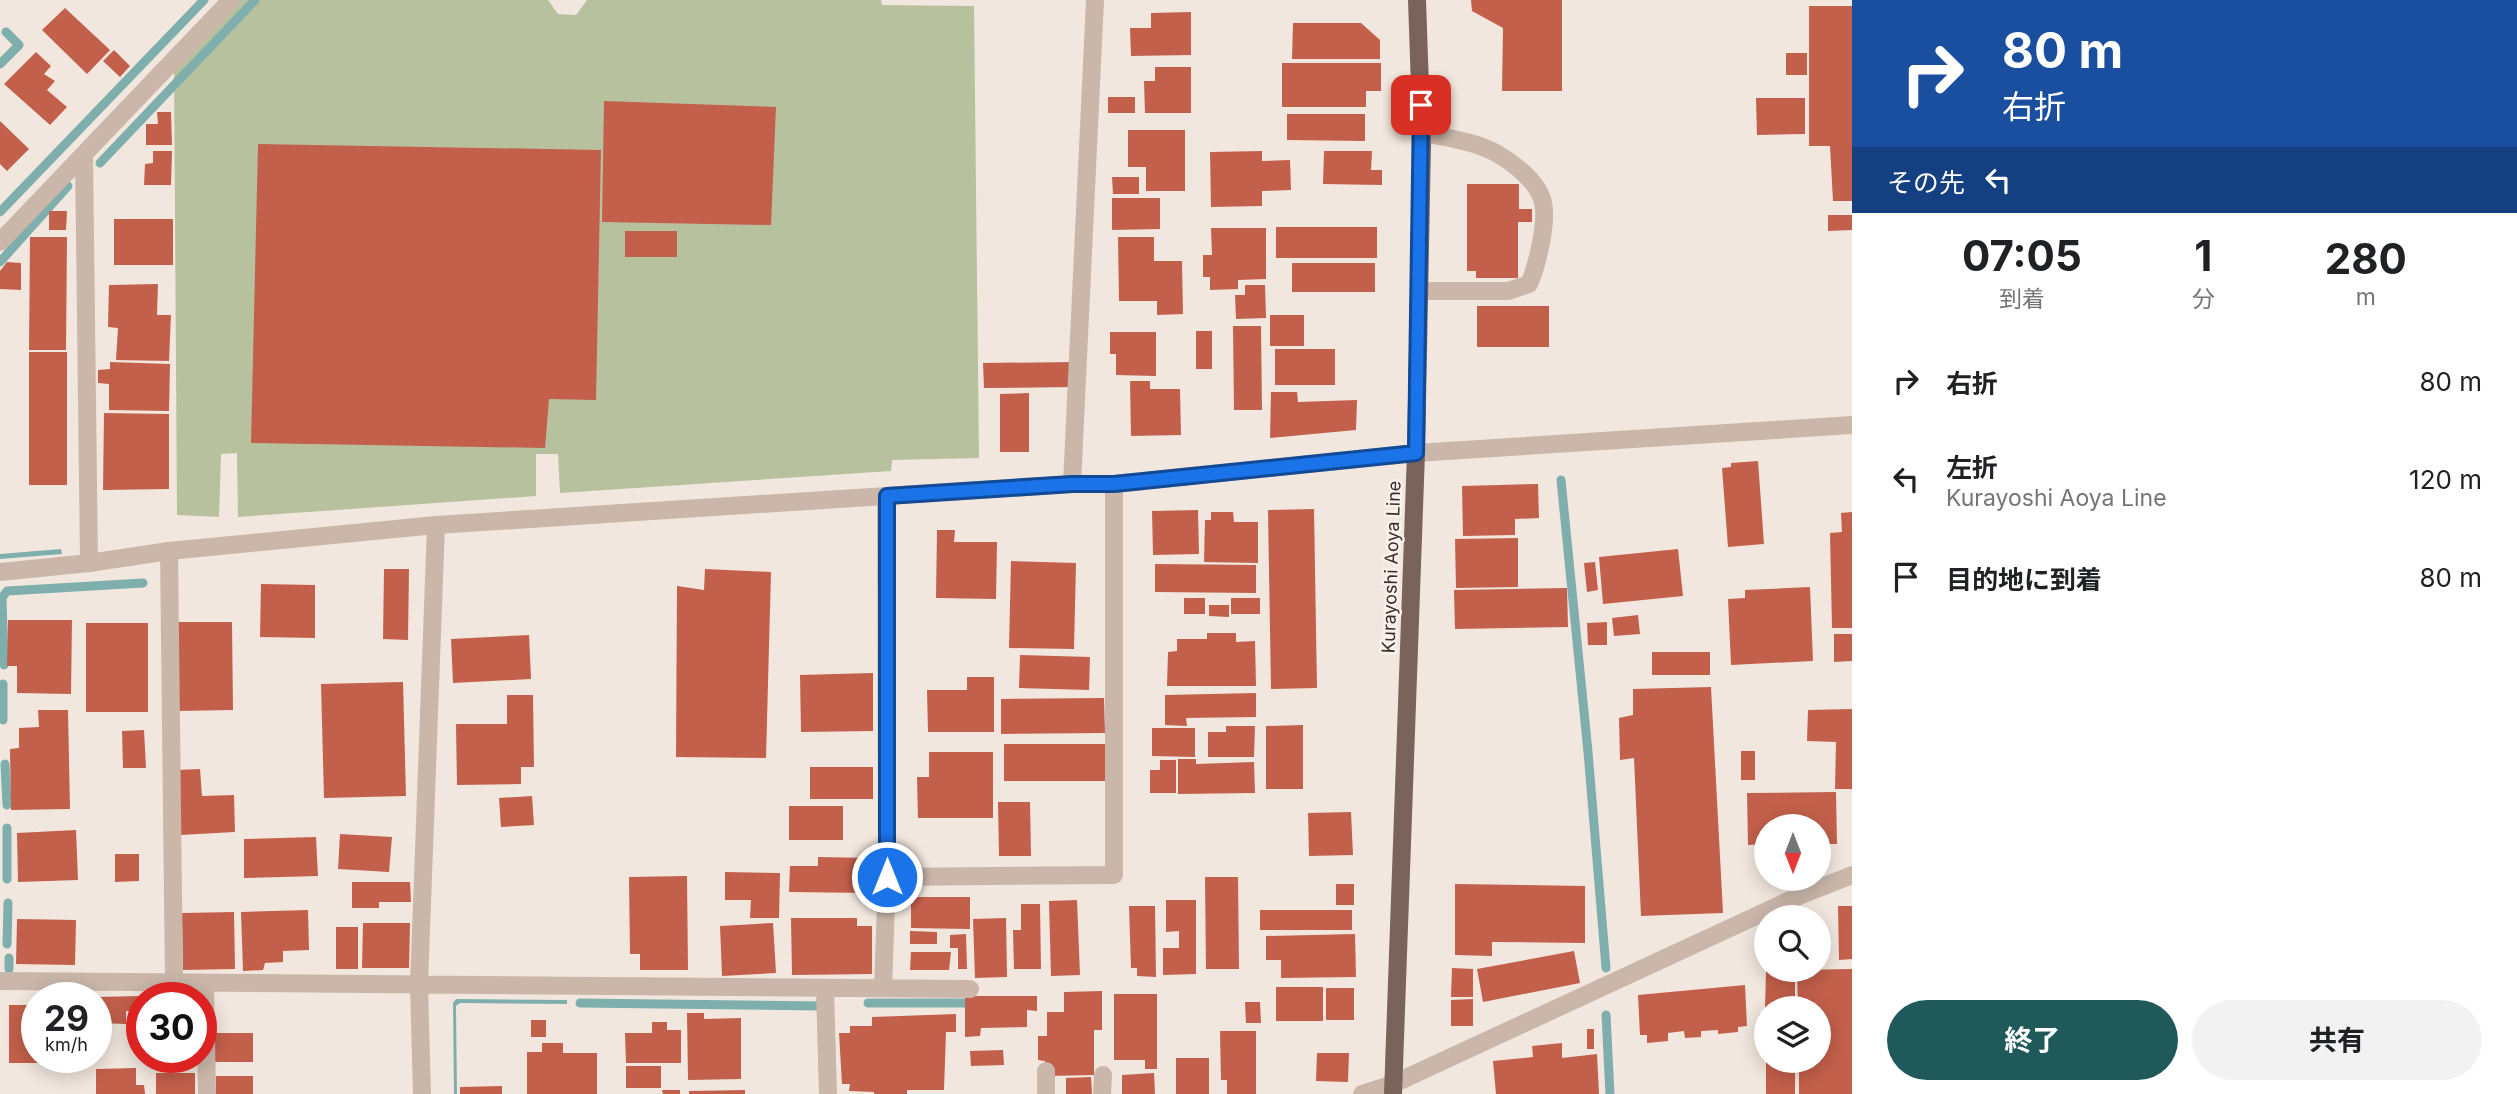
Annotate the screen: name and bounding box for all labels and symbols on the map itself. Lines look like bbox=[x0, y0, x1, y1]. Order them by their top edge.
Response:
pin bbox=[1391, 75, 1451, 135]
street label: Kurayoshi Aoya Line bbox=[1377, 480, 1405, 654]
north arrow bbox=[1754, 814, 1830, 891]
position arrow bbox=[850, 840, 924, 914]
speed limit sign: 30 bbox=[126, 982, 217, 1073]

